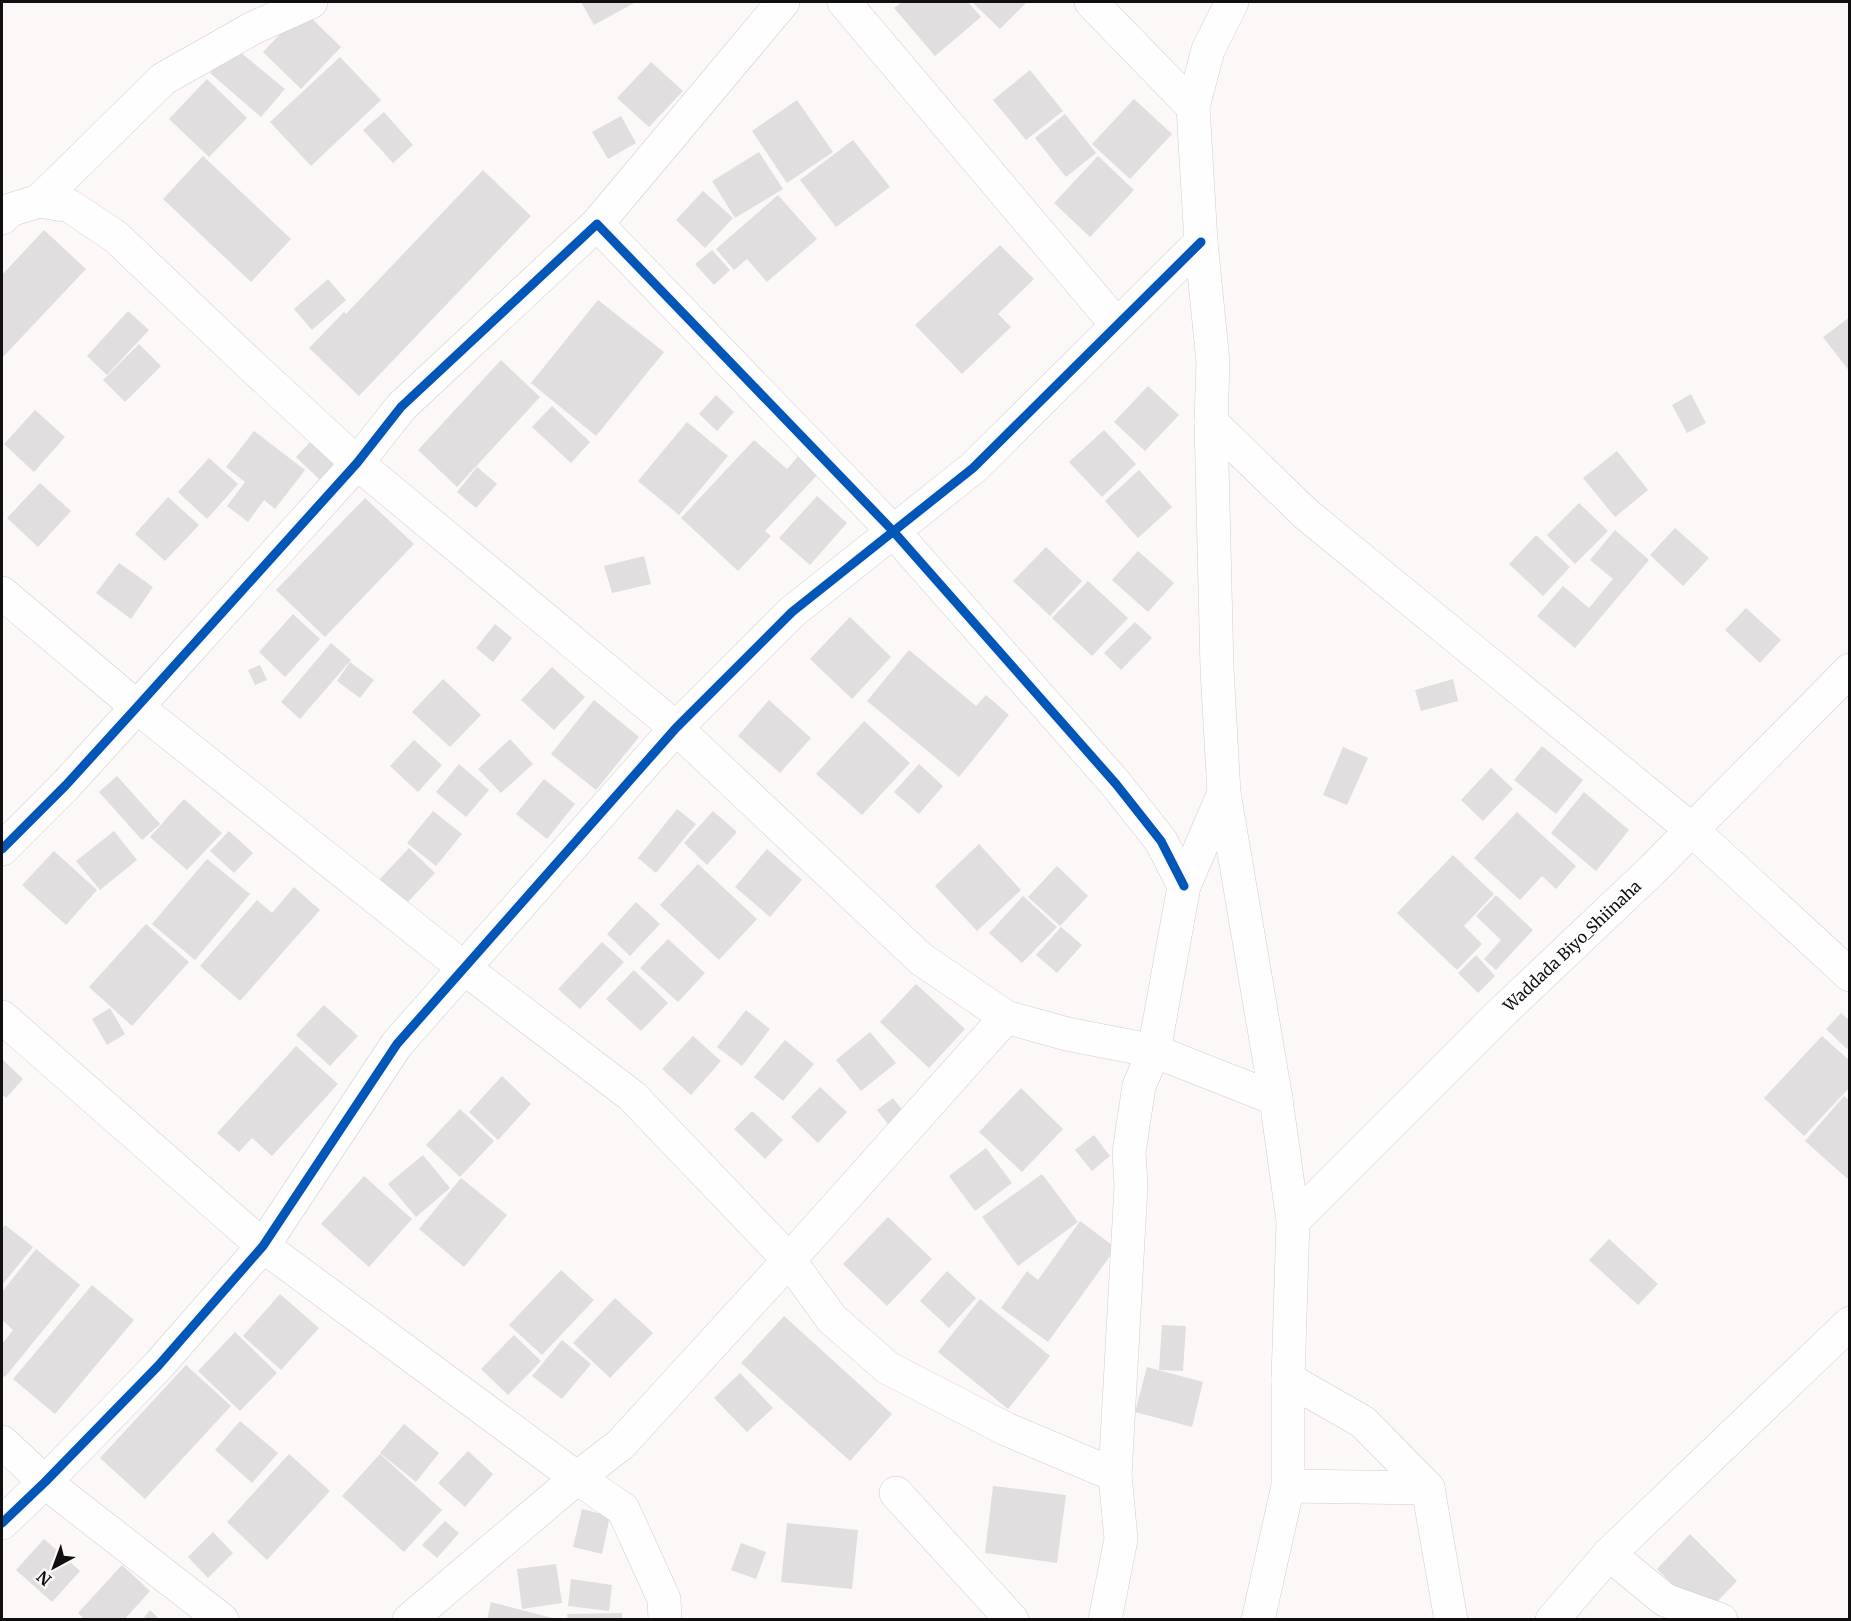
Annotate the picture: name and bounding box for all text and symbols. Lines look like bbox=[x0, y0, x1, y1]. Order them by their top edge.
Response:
street label: Waddada Biyo_Shiinaha bbox=[1498, 876, 1645, 1016]
north arrow bbox=[24, 1537, 84, 1597]
text: N bbox=[33, 1566, 55, 1590]

